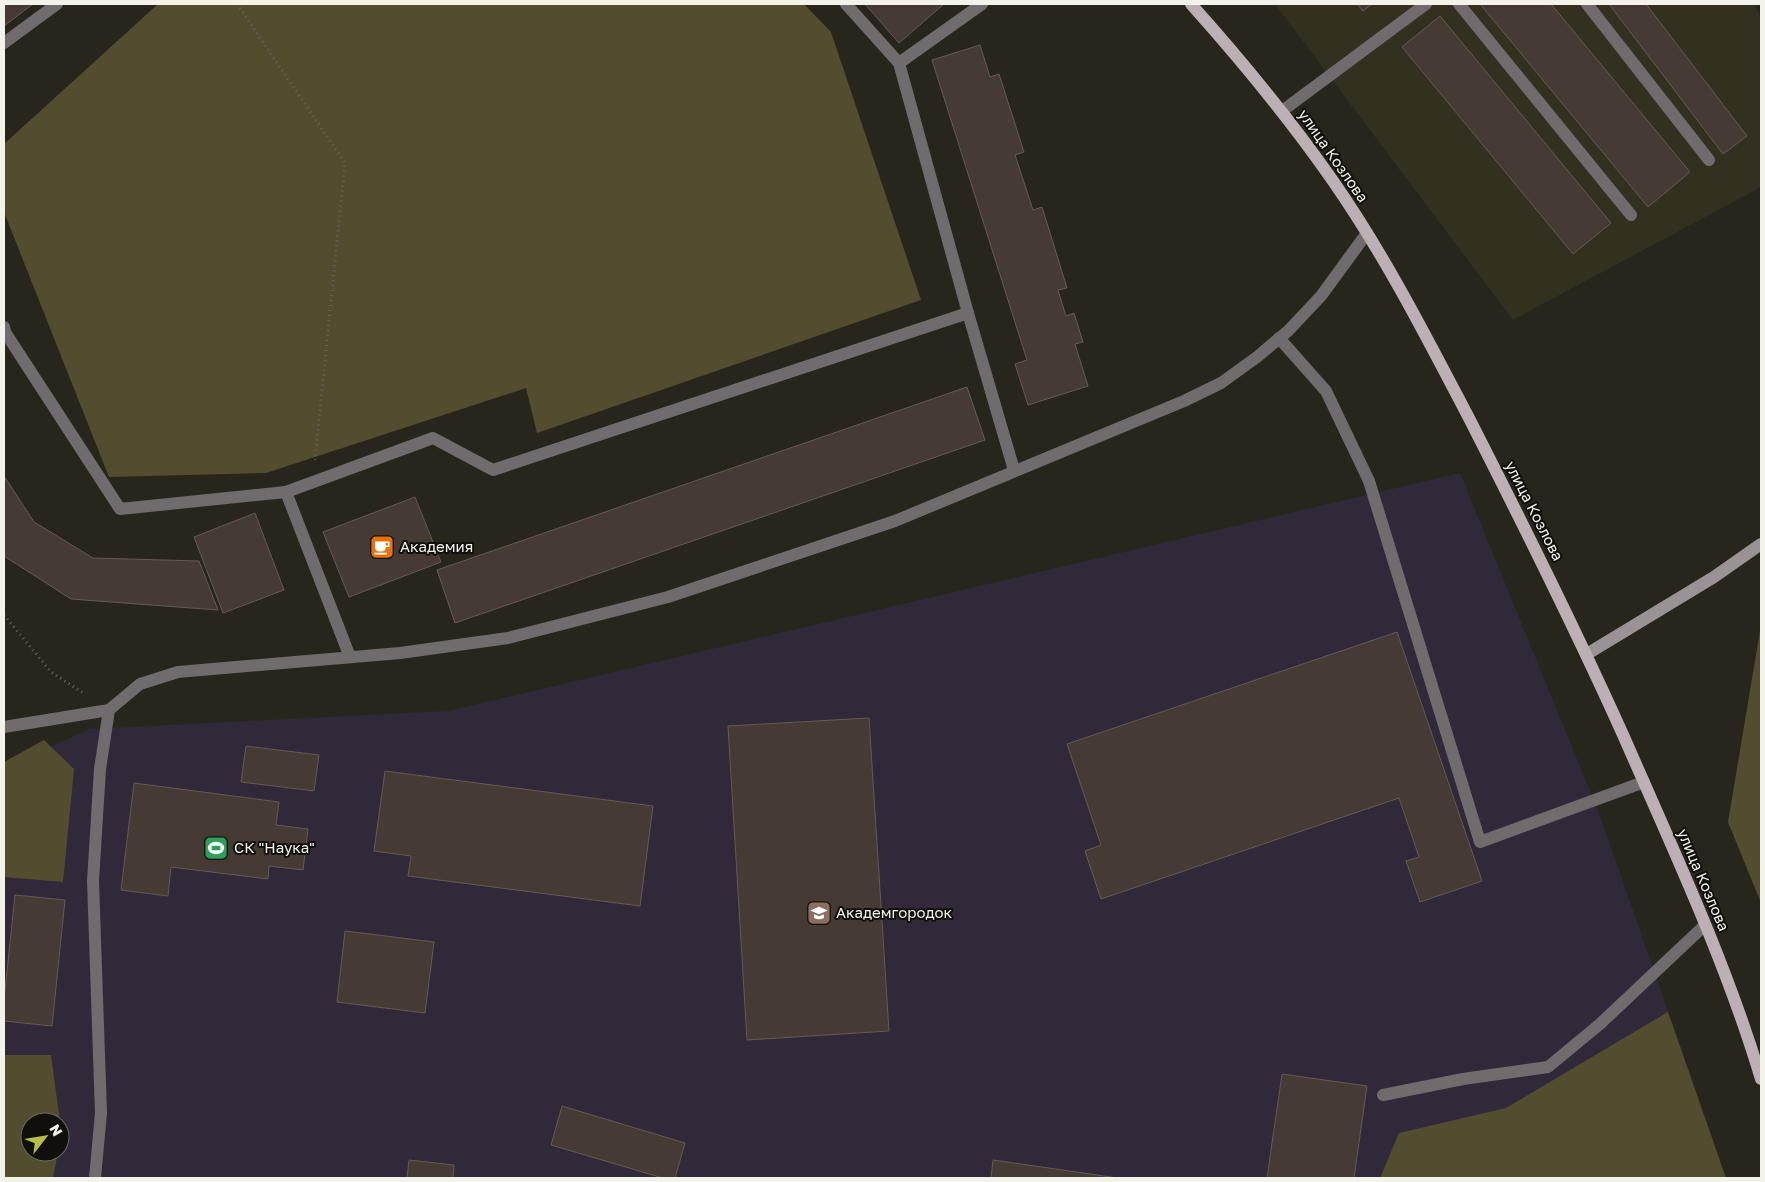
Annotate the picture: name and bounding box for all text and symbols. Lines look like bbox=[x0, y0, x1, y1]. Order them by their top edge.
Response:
street label: улица Козлова bbox=[1295, 105, 1373, 205]
street label: улица Козлова bbox=[1502, 458, 1568, 563]
cafe icon: Академия bbox=[369, 534, 395, 560]
place label: Академия bbox=[400, 537, 473, 555]
street label: улица Козлова bbox=[1674, 826, 1734, 934]
sports icon: СК "Наука" bbox=[203, 835, 229, 861]
place label: СК "Наука" bbox=[234, 838, 315, 856]
school or university icon: Академгородок bbox=[806, 900, 832, 926]
place label: Академгородок bbox=[836, 903, 952, 921]
north arrow bbox=[20, 1112, 70, 1162]
text: N bbox=[47, 1121, 67, 1139]

